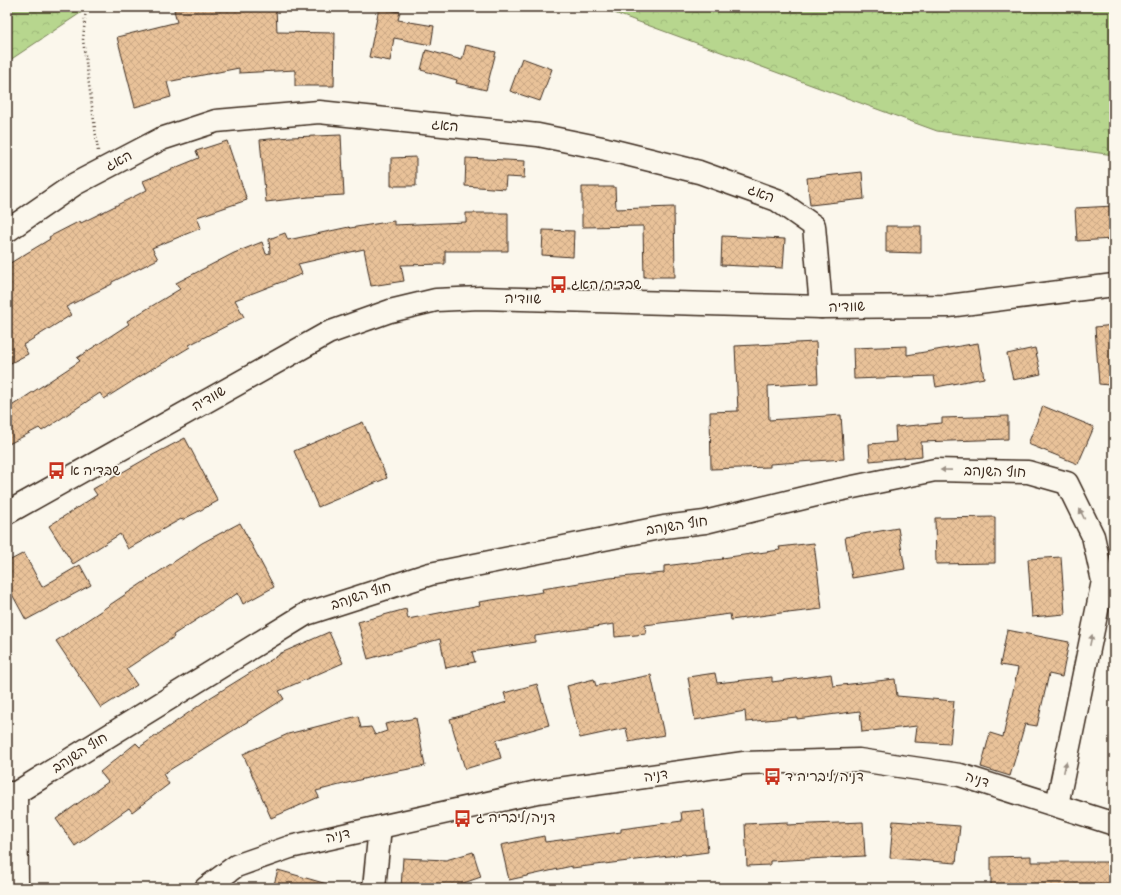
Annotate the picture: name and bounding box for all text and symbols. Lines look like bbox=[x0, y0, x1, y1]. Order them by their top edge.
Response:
street label: האג bbox=[431, 116, 459, 136]
street label: האג bbox=[103, 147, 135, 175]
street label: האג bbox=[745, 181, 777, 207]
bus stop icon: שבדיה/האג bbox=[548, 275, 568, 295]
place label: שבדיה/האג bbox=[571, 276, 642, 294]
street label: שוודיה bbox=[505, 290, 541, 308]
street label: שוודיה bbox=[828, 297, 866, 317]
street label: שוודיה bbox=[189, 382, 229, 416]
bus stop icon: שבדיה א bbox=[47, 461, 67, 481]
place label: שבדיה א bbox=[70, 462, 120, 480]
street label: חוף השנהב bbox=[964, 462, 1026, 482]
one-way arrow bbox=[939, 467, 952, 473]
one-way arrow bbox=[1079, 509, 1085, 520]
street label: חוף השנהב bbox=[645, 512, 709, 540]
street label: חוף השנהב bbox=[329, 578, 393, 614]
one-way arrow bbox=[1088, 634, 1094, 646]
street label: חוף השנהב bbox=[49, 729, 111, 777]
one-way arrow bbox=[1062, 761, 1068, 773]
street label: דניה bbox=[643, 765, 669, 787]
bus stop icon: דניה/ליבריה ד bbox=[762, 767, 782, 787]
place label: דניה/ליבריה ד bbox=[785, 768, 864, 786]
street label: דניה bbox=[963, 768, 991, 792]
bus stop icon: דניה/ליבריה ג bbox=[453, 808, 473, 828]
place label: דניה/ליבריה ג bbox=[476, 809, 555, 827]
street label: דניה bbox=[324, 824, 352, 848]

